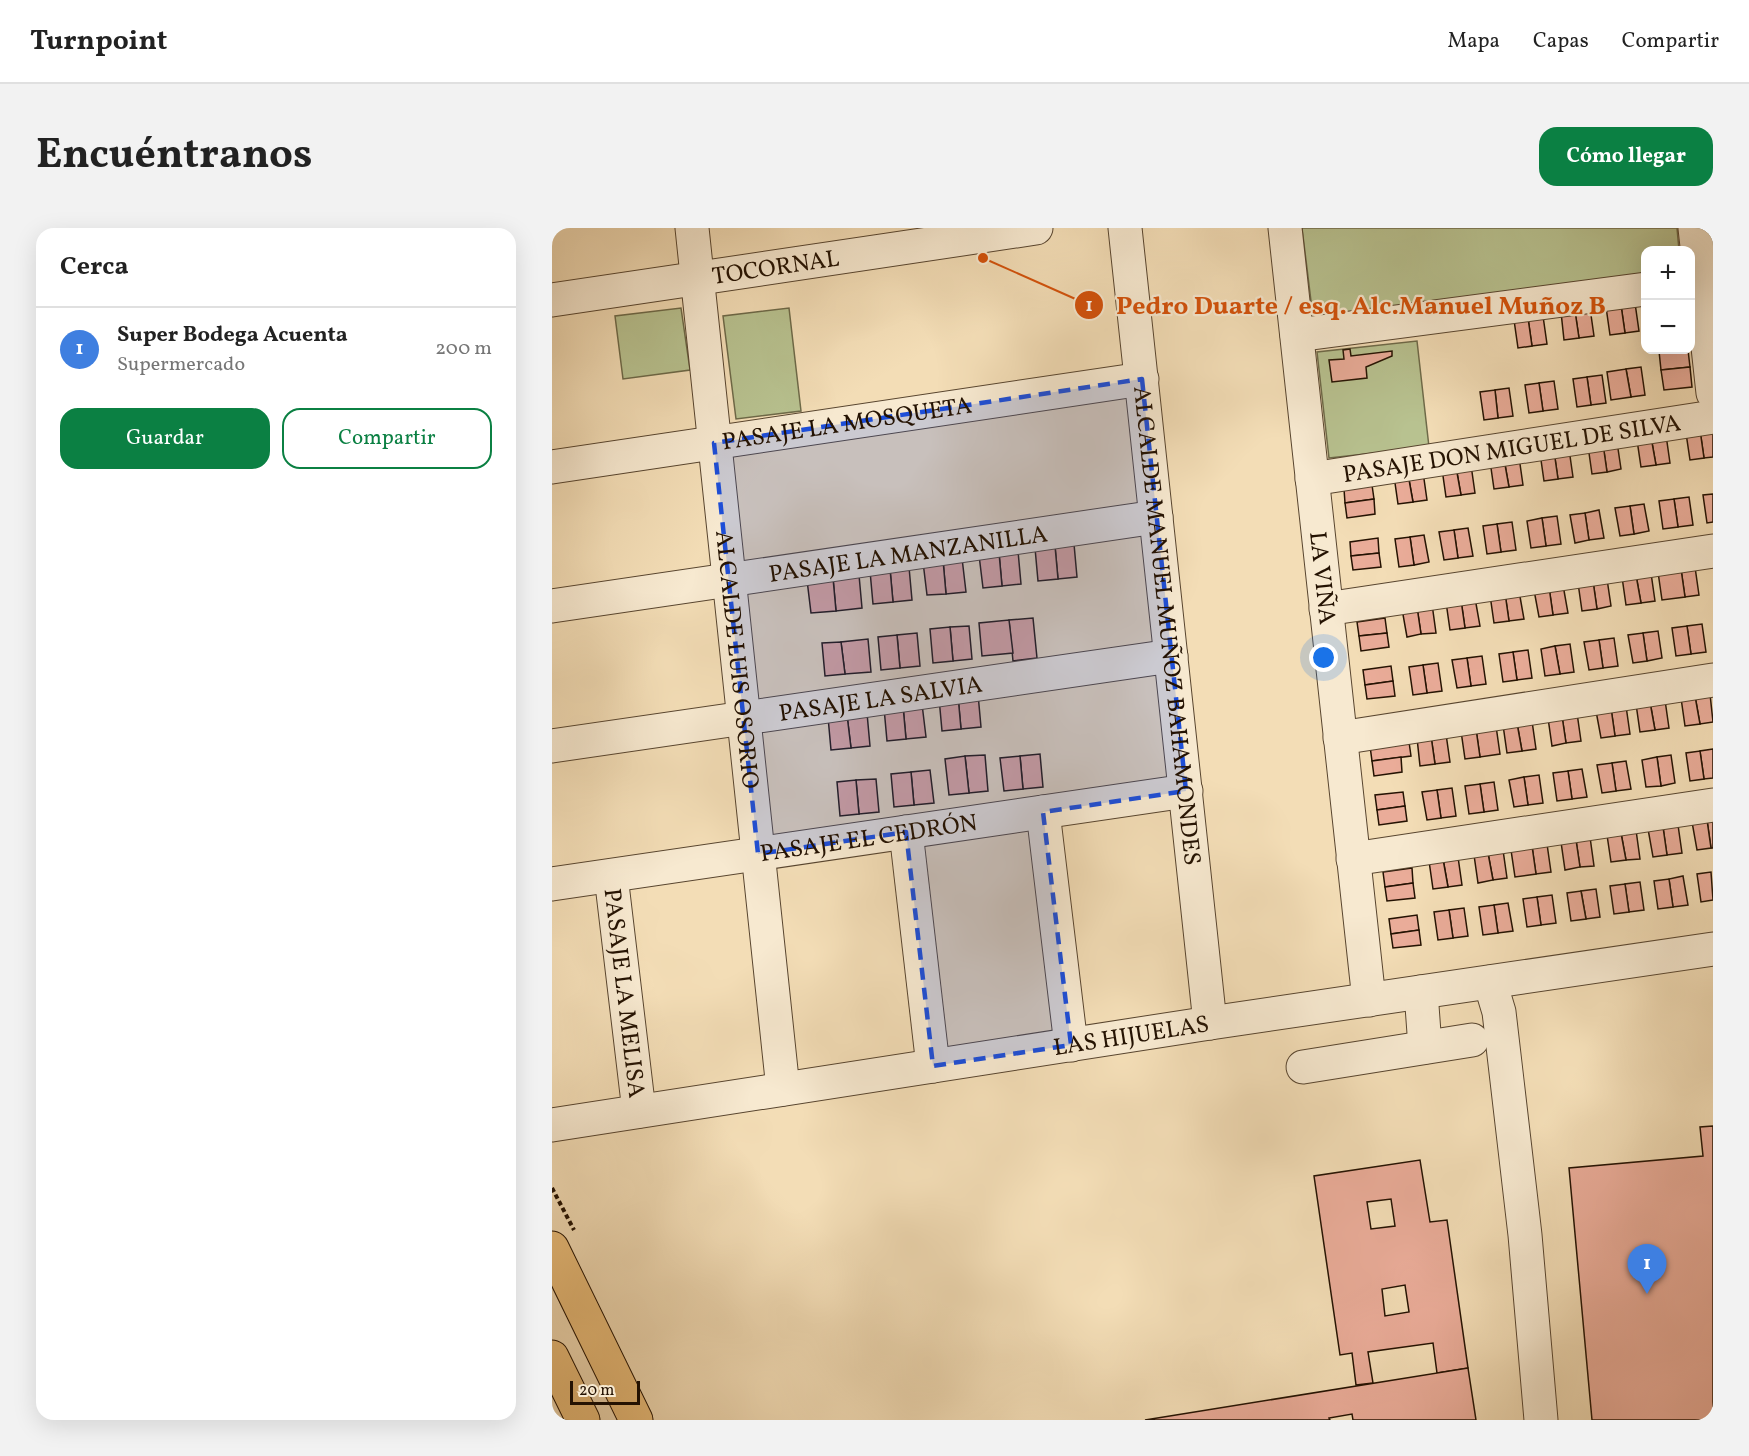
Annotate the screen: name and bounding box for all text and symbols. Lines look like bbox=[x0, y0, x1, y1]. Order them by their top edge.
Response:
text: Turnpoint bbox=[30, 22, 167, 61]
text: Mapa bbox=[1448, 27, 1500, 56]
text: Capas bbox=[1533, 27, 1589, 56]
text: Compartir bbox=[1622, 27, 1719, 56]
text: Encuéntranos bbox=[36, 127, 312, 186]
button: Cómo llegar bbox=[1539, 127, 1713, 186]
street label: TOCORNAL bbox=[710, 242, 842, 295]
map controls bbox=[1641, 246, 1695, 354]
button: + bbox=[1641, 246, 1695, 300]
text: Cerca bbox=[60, 249, 129, 285]
callout: Pedro Duarte / esq. Alc.Manuel Muñoz B bbox=[1074, 283, 1618, 327]
text: Pedro Duarte / esq. Alc.Manuel Muñoz B bbox=[1116, 289, 1606, 325]
text: 1 bbox=[1085, 294, 1093, 319]
button: − bbox=[1641, 300, 1695, 354]
text: Super Bodega Acuenta bbox=[117, 320, 348, 351]
text: 1 bbox=[75, 335, 84, 363]
text: 200 m bbox=[435, 335, 492, 363]
text: Supermercado bbox=[117, 351, 245, 379]
street label: ALCALDE MANUEL MUÑOZ BAHAMONDES bbox=[1123, 385, 1208, 867]
street label: PASAJE LA MOSQUETA bbox=[720, 390, 974, 460]
street label: PASAJE DON MIGUEL DE SILVA bbox=[1340, 407, 1684, 493]
button: Guardar bbox=[60, 408, 270, 469]
button: Compartir bbox=[282, 408, 492, 469]
street label: PASAJE LA MANZANILLA bbox=[767, 518, 1050, 593]
street label: ALCALDE LUIS OSORIO bbox=[705, 529, 766, 791]
street label: LA VIÑA bbox=[1299, 530, 1343, 627]
your location bbox=[1309, 643, 1338, 672]
street label: PASAJE LA SALVIA bbox=[777, 669, 985, 732]
street label: PASAJE EL CEDRÓN bbox=[758, 807, 980, 872]
street label: PASAJE LA MELISA bbox=[594, 887, 652, 1100]
street label: LAS HIJUELAS bbox=[1051, 1008, 1212, 1066]
pin: 1 bbox=[1628, 1244, 1666, 1294]
scale bar bbox=[570, 1378, 640, 1406]
text: 20 m bbox=[579, 1380, 614, 1402]

